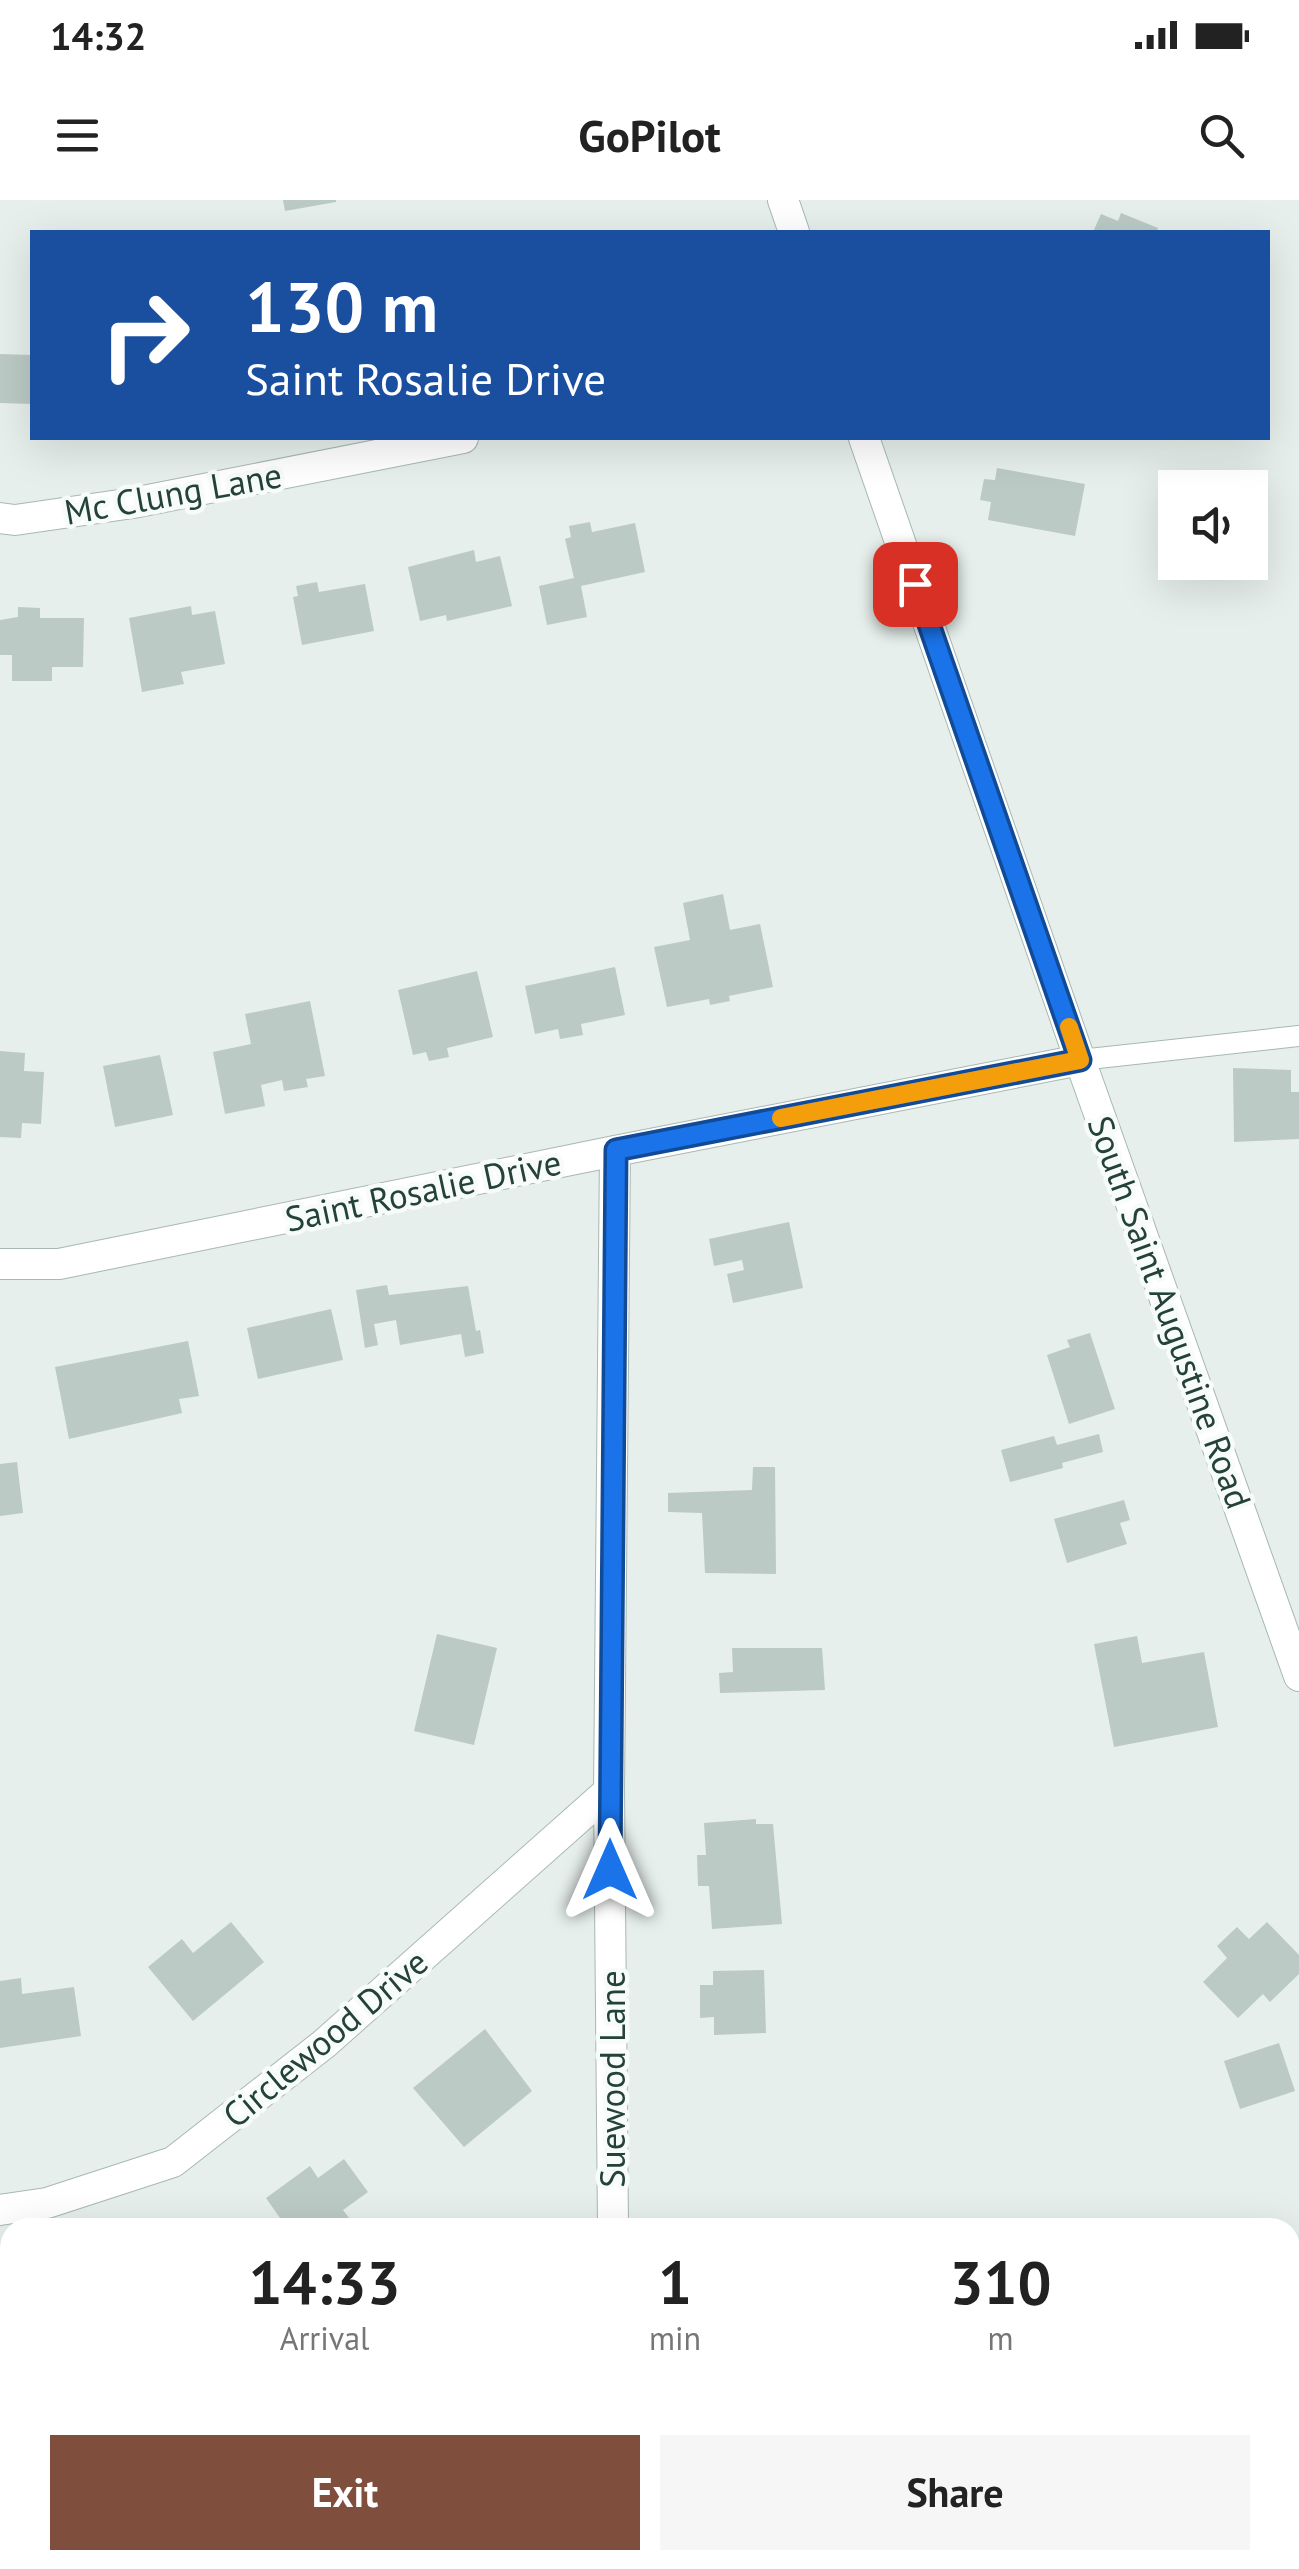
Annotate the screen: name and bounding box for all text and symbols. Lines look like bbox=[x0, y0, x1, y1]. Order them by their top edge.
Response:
text: 14:32 bbox=[50, 11, 146, 60]
text: GoPilot bbox=[578, 106, 721, 164]
icon: menu bbox=[50, 108, 105, 163]
icon: search bbox=[1194, 108, 1249, 163]
text: 130 m bbox=[245, 261, 438, 351]
icon: right bbox=[80, 270, 210, 400]
text: Saint Rosalie Drive bbox=[245, 349, 606, 407]
street label: Mc Clung Lane bbox=[61, 451, 285, 535]
map controls bbox=[1158, 470, 1268, 580]
button: sound bbox=[1158, 470, 1268, 580]
pin bbox=[873, 542, 958, 627]
icon: arrive bbox=[888, 557, 943, 612]
street label: South Saint Augustine Road bbox=[1078, 1109, 1262, 1515]
street label: Saint Rosalie Drive bbox=[281, 1138, 565, 1242]
position arrow bbox=[558, 1818, 662, 1922]
street label: Circlewood Drive bbox=[213, 1939, 437, 2137]
street label: Suewood Lane bbox=[589, 1970, 635, 2188]
text: 14:33 bbox=[248, 2243, 401, 2321]
text: 1 bbox=[658, 2243, 692, 2321]
text: 310 bbox=[950, 2243, 1052, 2321]
text: Arrival bbox=[280, 2317, 369, 2359]
text: min bbox=[649, 2317, 701, 2359]
text: m bbox=[988, 2317, 1014, 2359]
button: Exit bbox=[50, 2435, 640, 2550]
button: Share bbox=[660, 2435, 1250, 2550]

